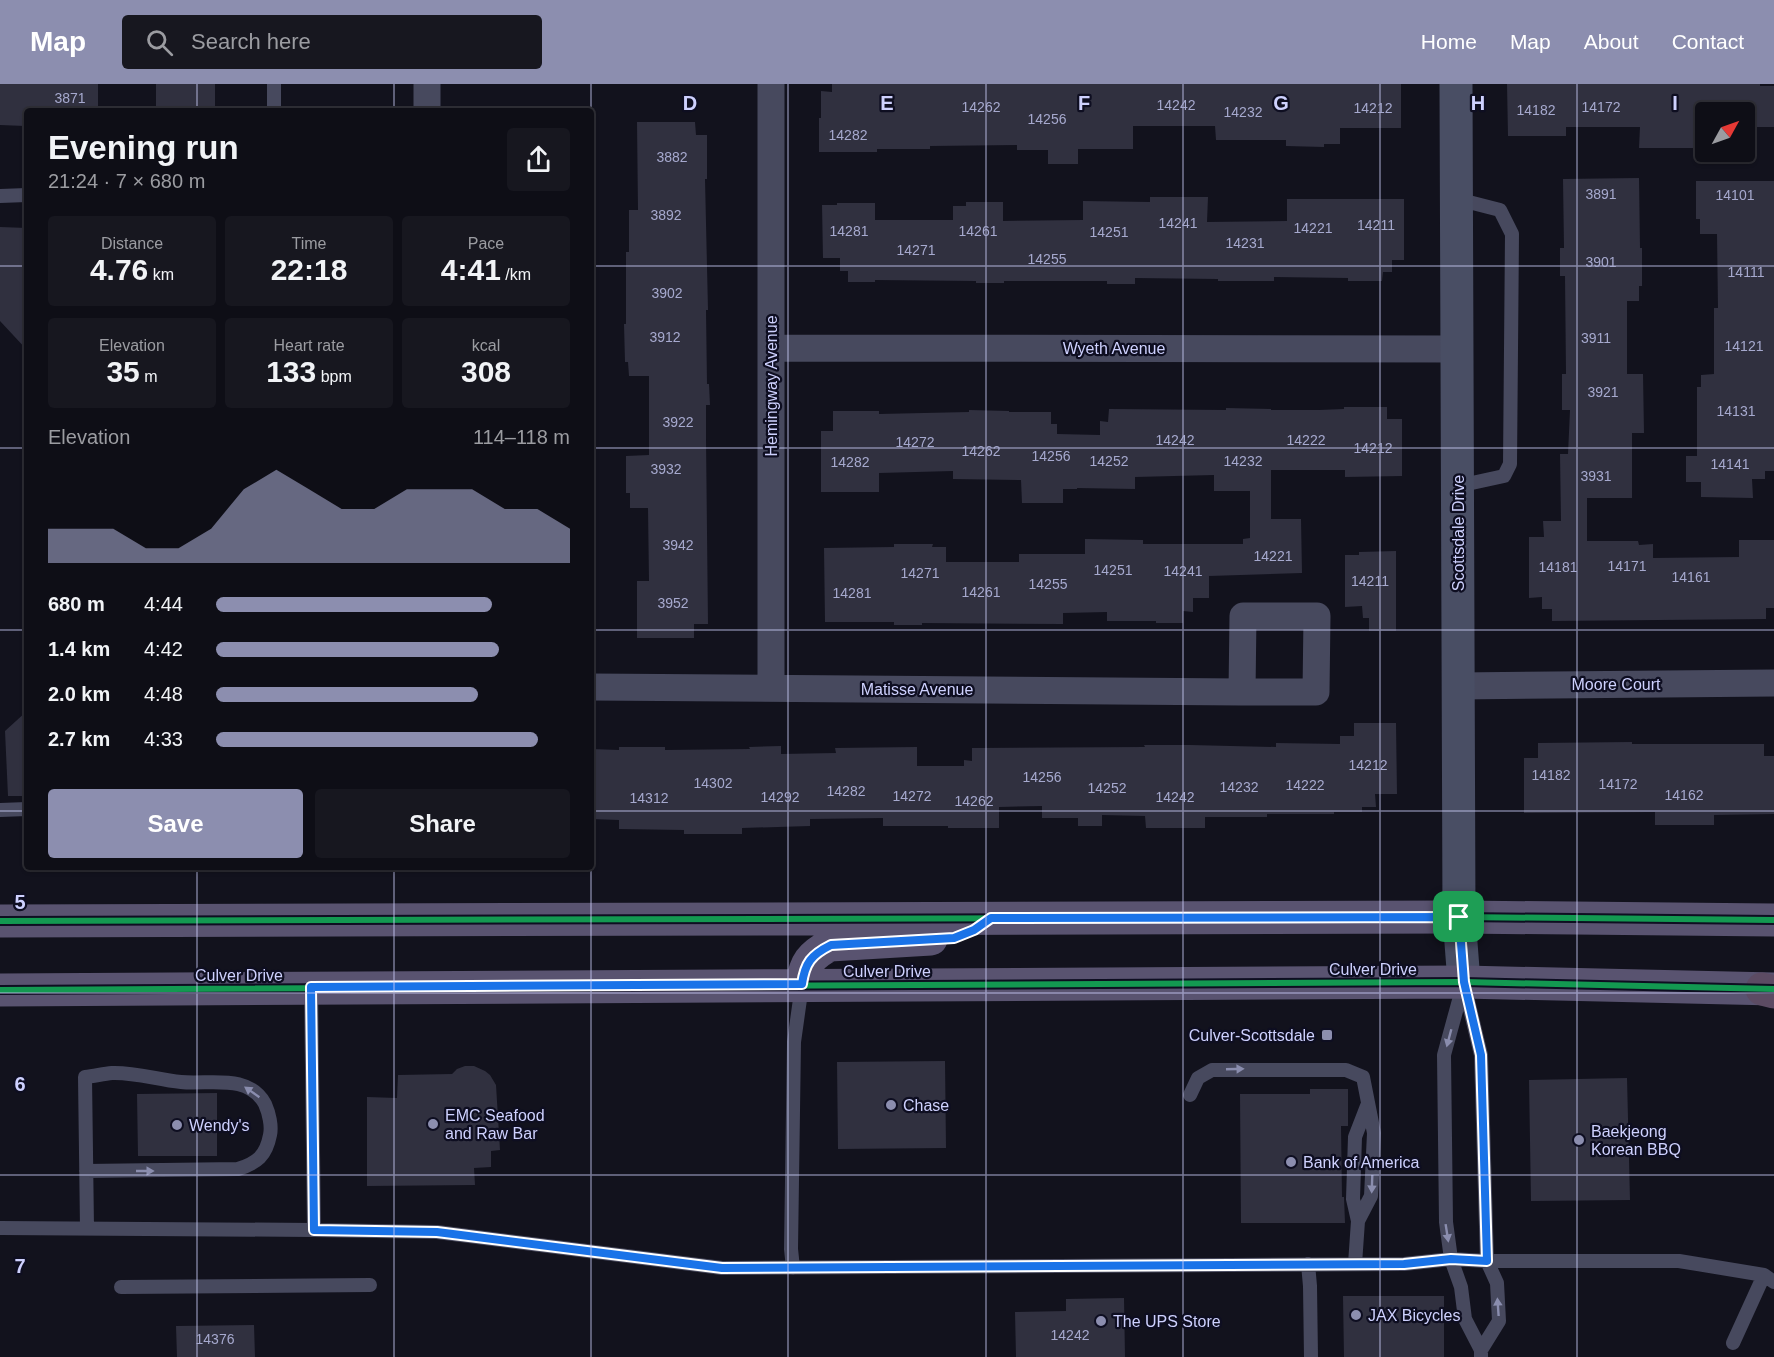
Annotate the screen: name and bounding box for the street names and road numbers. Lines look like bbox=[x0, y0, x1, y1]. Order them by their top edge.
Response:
street label: Hemingway Avenue bbox=[763, 315, 780, 457]
street label: Wyeth Avenue bbox=[1063, 340, 1165, 357]
street label: Scottsdale Drive bbox=[1450, 475, 1467, 591]
street label: Moore Court bbox=[1572, 676, 1661, 693]
street label: Matisse Avenue bbox=[861, 681, 973, 698]
street label: Culver Drive bbox=[1329, 961, 1417, 978]
street label: Culver Drive bbox=[843, 963, 931, 980]
street label: Culver Drive bbox=[195, 967, 283, 984]

